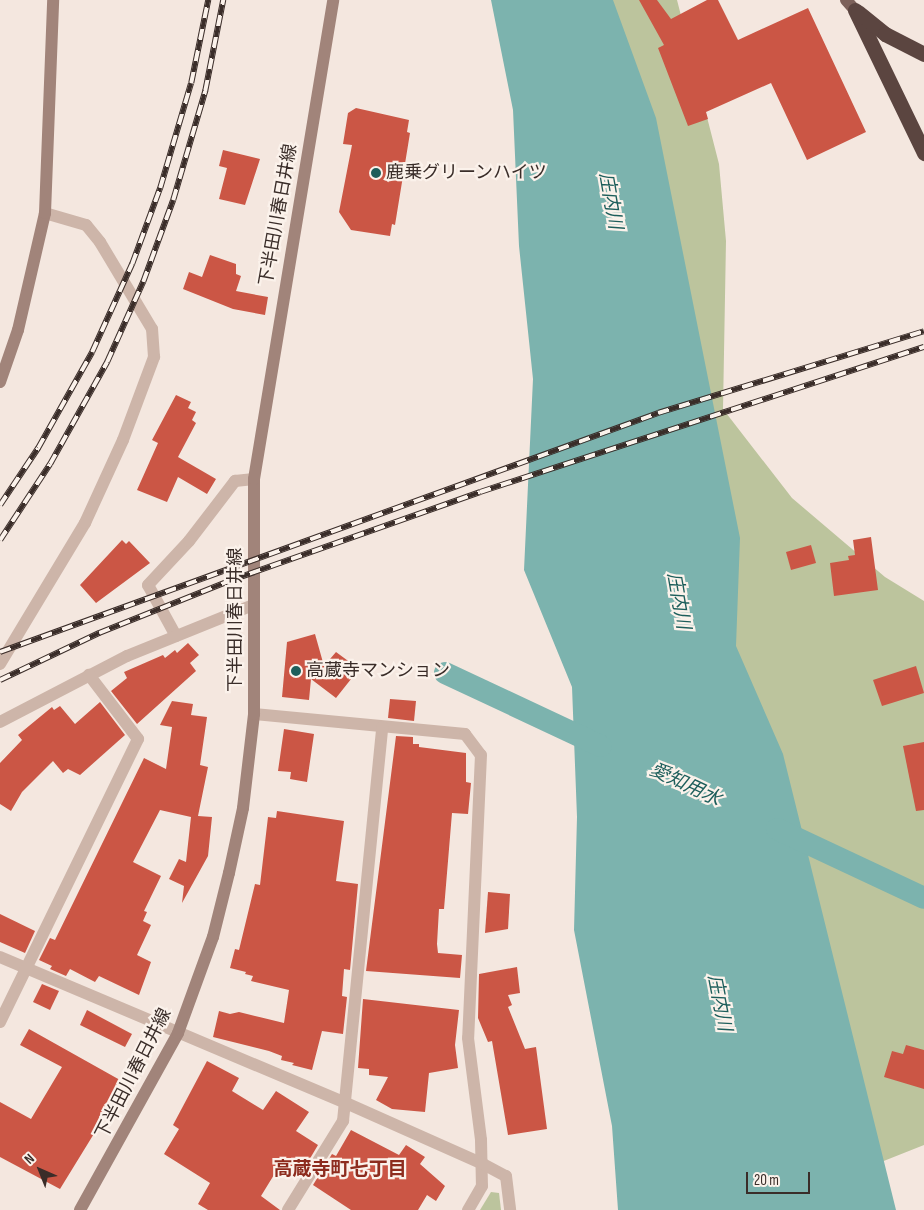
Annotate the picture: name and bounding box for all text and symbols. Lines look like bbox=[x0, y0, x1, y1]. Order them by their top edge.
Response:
street label: 下半田川春日井線 bbox=[256, 142, 302, 288]
place label: 鹿乗グリーンハイツ bbox=[386, 162, 548, 184]
marker: 鹿乗グリーンハイツ bbox=[370, 167, 382, 179]
water label: 庄内川 bbox=[594, 171, 626, 231]
street label: 下半田川春日井線 bbox=[225, 548, 247, 692]
water label: 庄内川 bbox=[662, 571, 694, 631]
place label: 高蔵寺マンション bbox=[306, 660, 450, 682]
marker: 高蔵寺マンション bbox=[290, 665, 302, 677]
water label: 愛知用水 bbox=[646, 759, 724, 811]
water label: 庄内川 bbox=[702, 973, 736, 1033]
street label: 下半田川春日井線 bbox=[92, 1005, 176, 1143]
north arrow bbox=[15, 1145, 65, 1195]
text: N bbox=[21, 1150, 38, 1168]
district label: 高蔵寺町七丁目 bbox=[274, 1159, 406, 1181]
scale bar bbox=[749, 1162, 813, 1194]
text: 20 m bbox=[754, 1171, 779, 1190]

